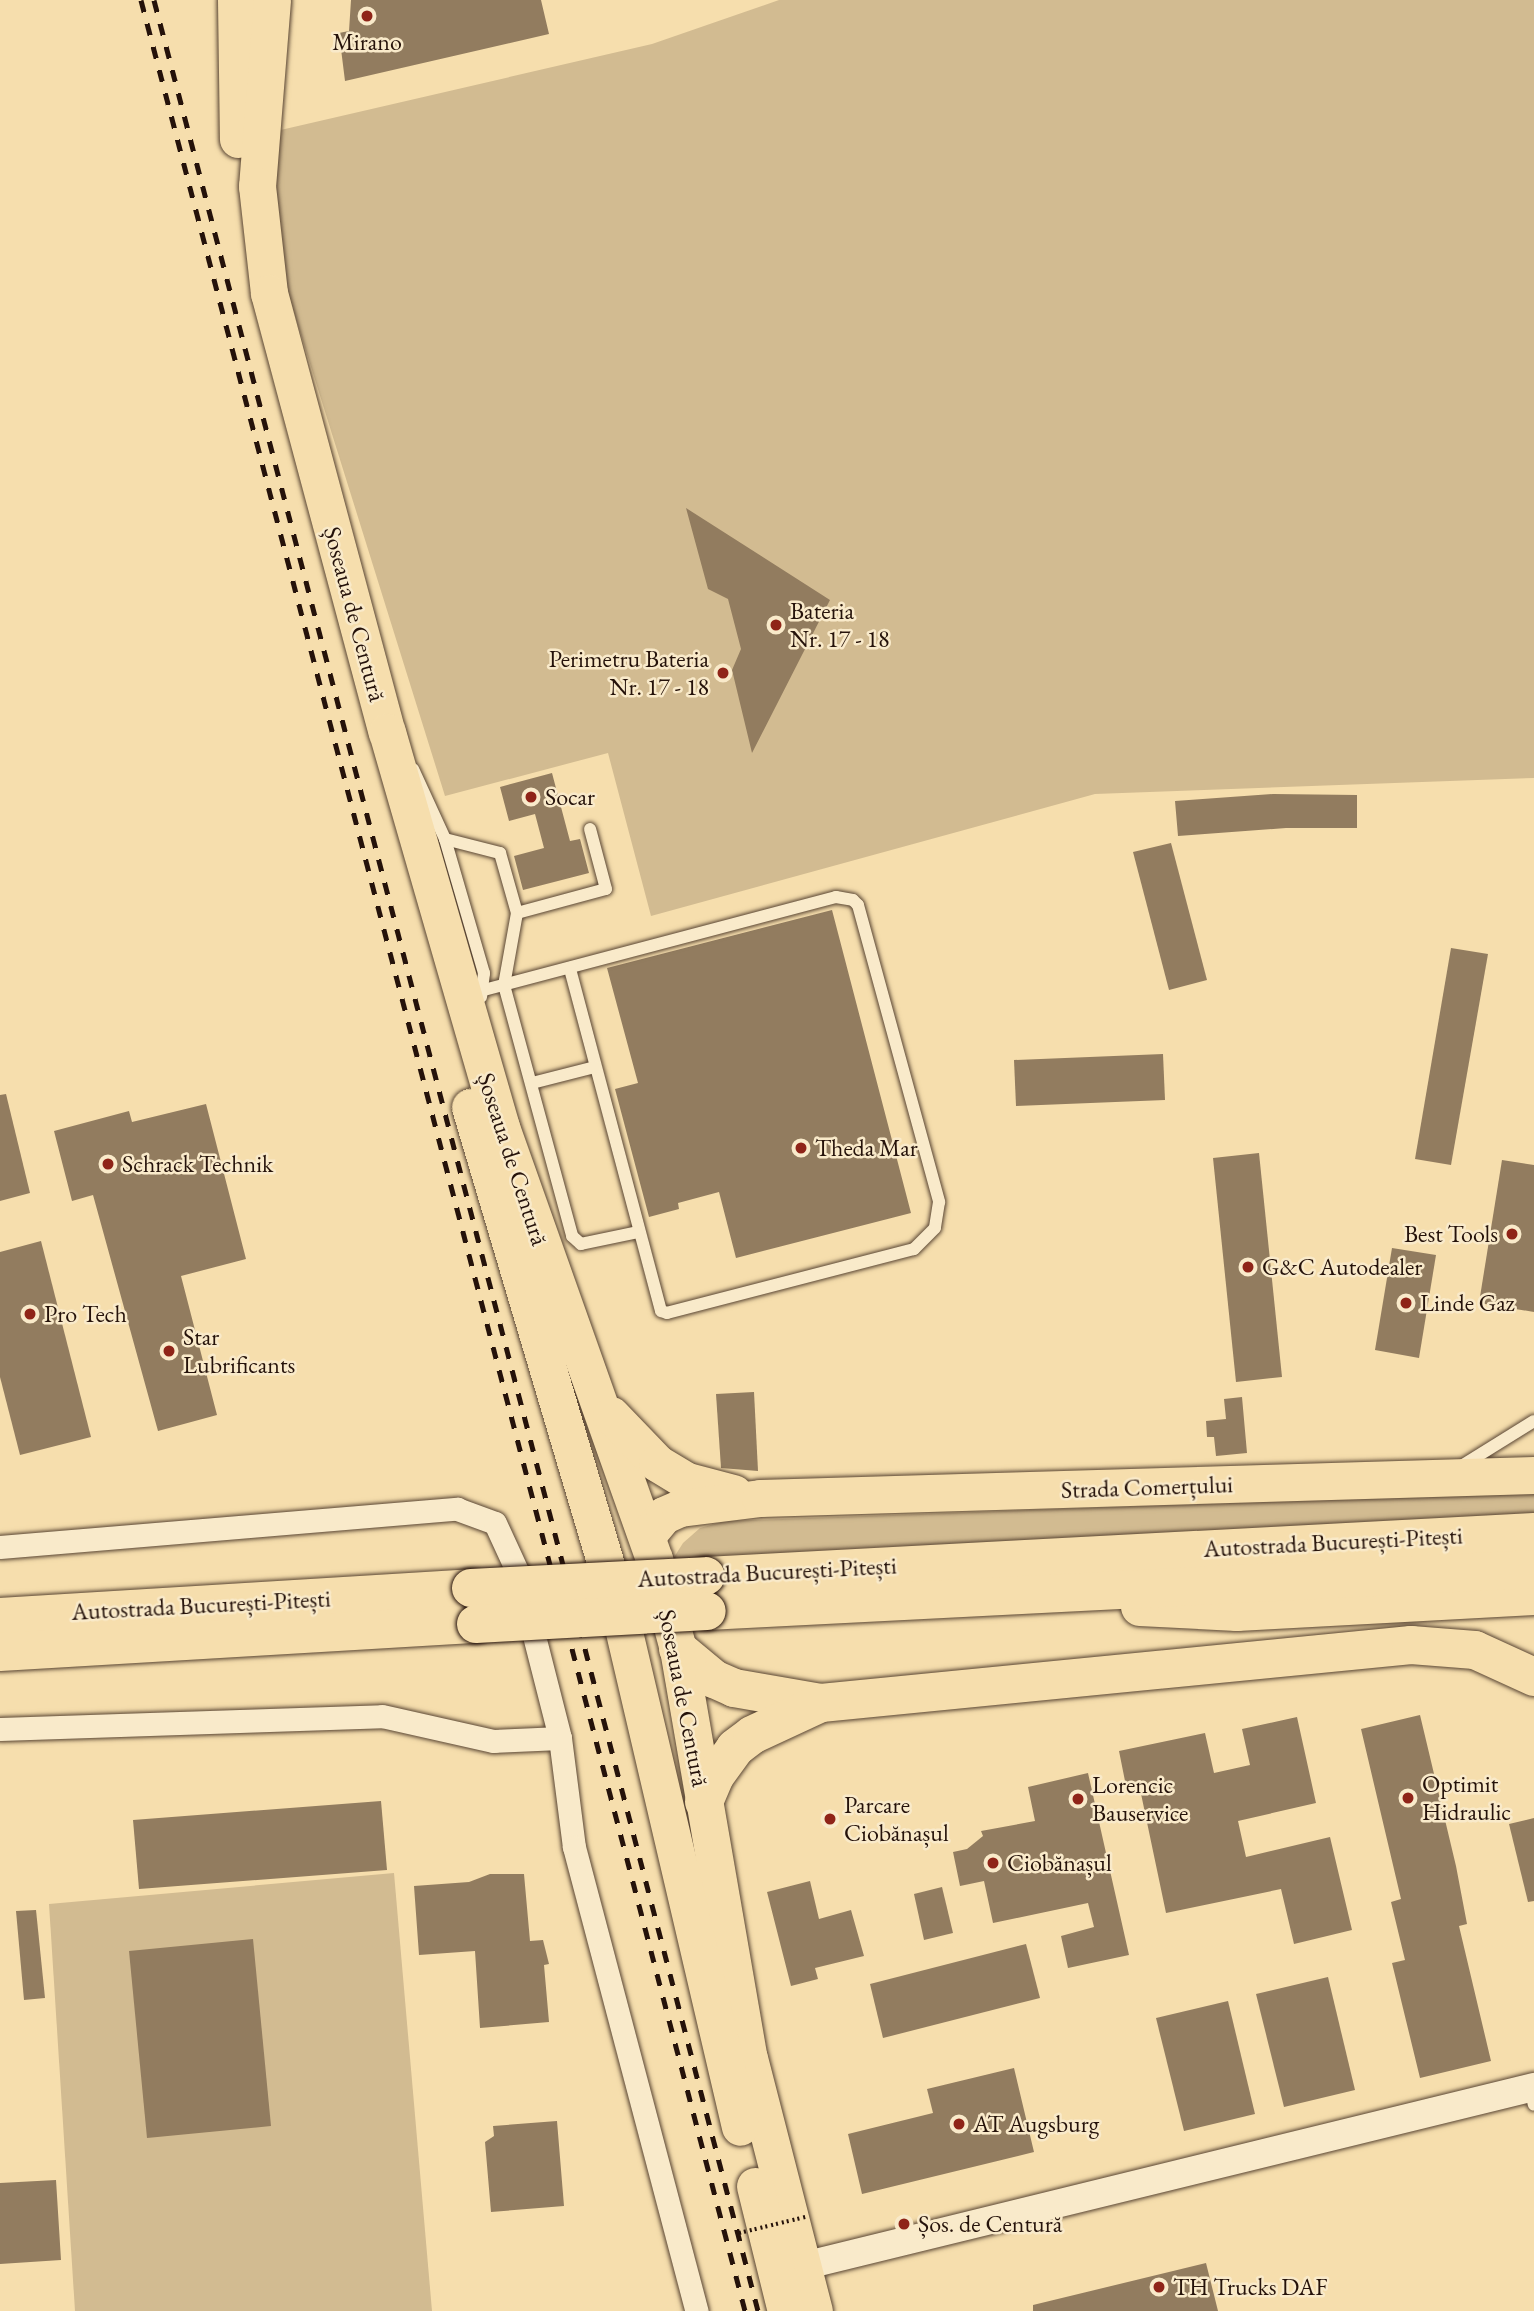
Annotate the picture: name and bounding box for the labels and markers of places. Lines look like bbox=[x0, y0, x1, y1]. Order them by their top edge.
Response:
marker: Mirano bbox=[359, 8, 375, 24]
place label: Mirano bbox=[332, 28, 402, 56]
place label: Bateria Nr. 17 - 18 bbox=[790, 597, 890, 653]
marker: Bateria Nr. 17 - 18 bbox=[768, 617, 784, 633]
place label: Perimetru Bateria Nr. 17 - 18 bbox=[549, 645, 709, 701]
marker: Perimetru Bateria Nr. 17 - 18 bbox=[715, 665, 731, 681]
place label: Socar bbox=[545, 783, 595, 811]
marker: Socar bbox=[523, 789, 539, 805]
place label: Theda Mar bbox=[815, 1134, 918, 1162]
marker: Theda Mar bbox=[793, 1140, 809, 1156]
place label: Schrack Technik bbox=[122, 1150, 273, 1178]
marker: Schrack Technik bbox=[100, 1156, 116, 1172]
place label: Best Tools bbox=[1404, 1220, 1498, 1248]
marker: Best Tools bbox=[1504, 1226, 1520, 1242]
place label: G&C Autodealer bbox=[1262, 1253, 1422, 1281]
marker: G&C Autodealer bbox=[1240, 1259, 1256, 1275]
place label: Linde Gaz bbox=[1420, 1289, 1515, 1317]
marker: Linde Gaz bbox=[1398, 1295, 1414, 1311]
place label: Pro Tech bbox=[44, 1300, 127, 1328]
marker: Pro Tech bbox=[22, 1306, 38, 1322]
place label: Star Lubrificants bbox=[183, 1323, 295, 1379]
marker: Star Lubrificants bbox=[161, 1343, 177, 1359]
place label: Optimit Hidraulic bbox=[1422, 1770, 1511, 1826]
place label: Lorencic Bauservice bbox=[1092, 1771, 1188, 1827]
marker: Optimit Hidraulic bbox=[1400, 1790, 1416, 1806]
place label: Parcare Ciobănașul bbox=[844, 1791, 949, 1847]
marker: Lorencic Bauservice bbox=[1070, 1791, 1086, 1807]
marker: Parcare Ciobănașul bbox=[822, 1811, 838, 1827]
place label: Ciobănașul bbox=[1007, 1849, 1112, 1877]
marker: Ciobănașul bbox=[985, 1855, 1001, 1871]
place label: AT Augsburg bbox=[973, 2110, 1099, 2138]
marker: AT Augsburg bbox=[951, 2116, 967, 2132]
place label: Șos. de Centură bbox=[918, 2210, 1062, 2238]
marker: Șos. de Centură bbox=[896, 2216, 912, 2232]
place label: TH Trucks DAF bbox=[1173, 2273, 1328, 2301]
marker: TH Trucks DAF bbox=[1151, 2279, 1167, 2295]

